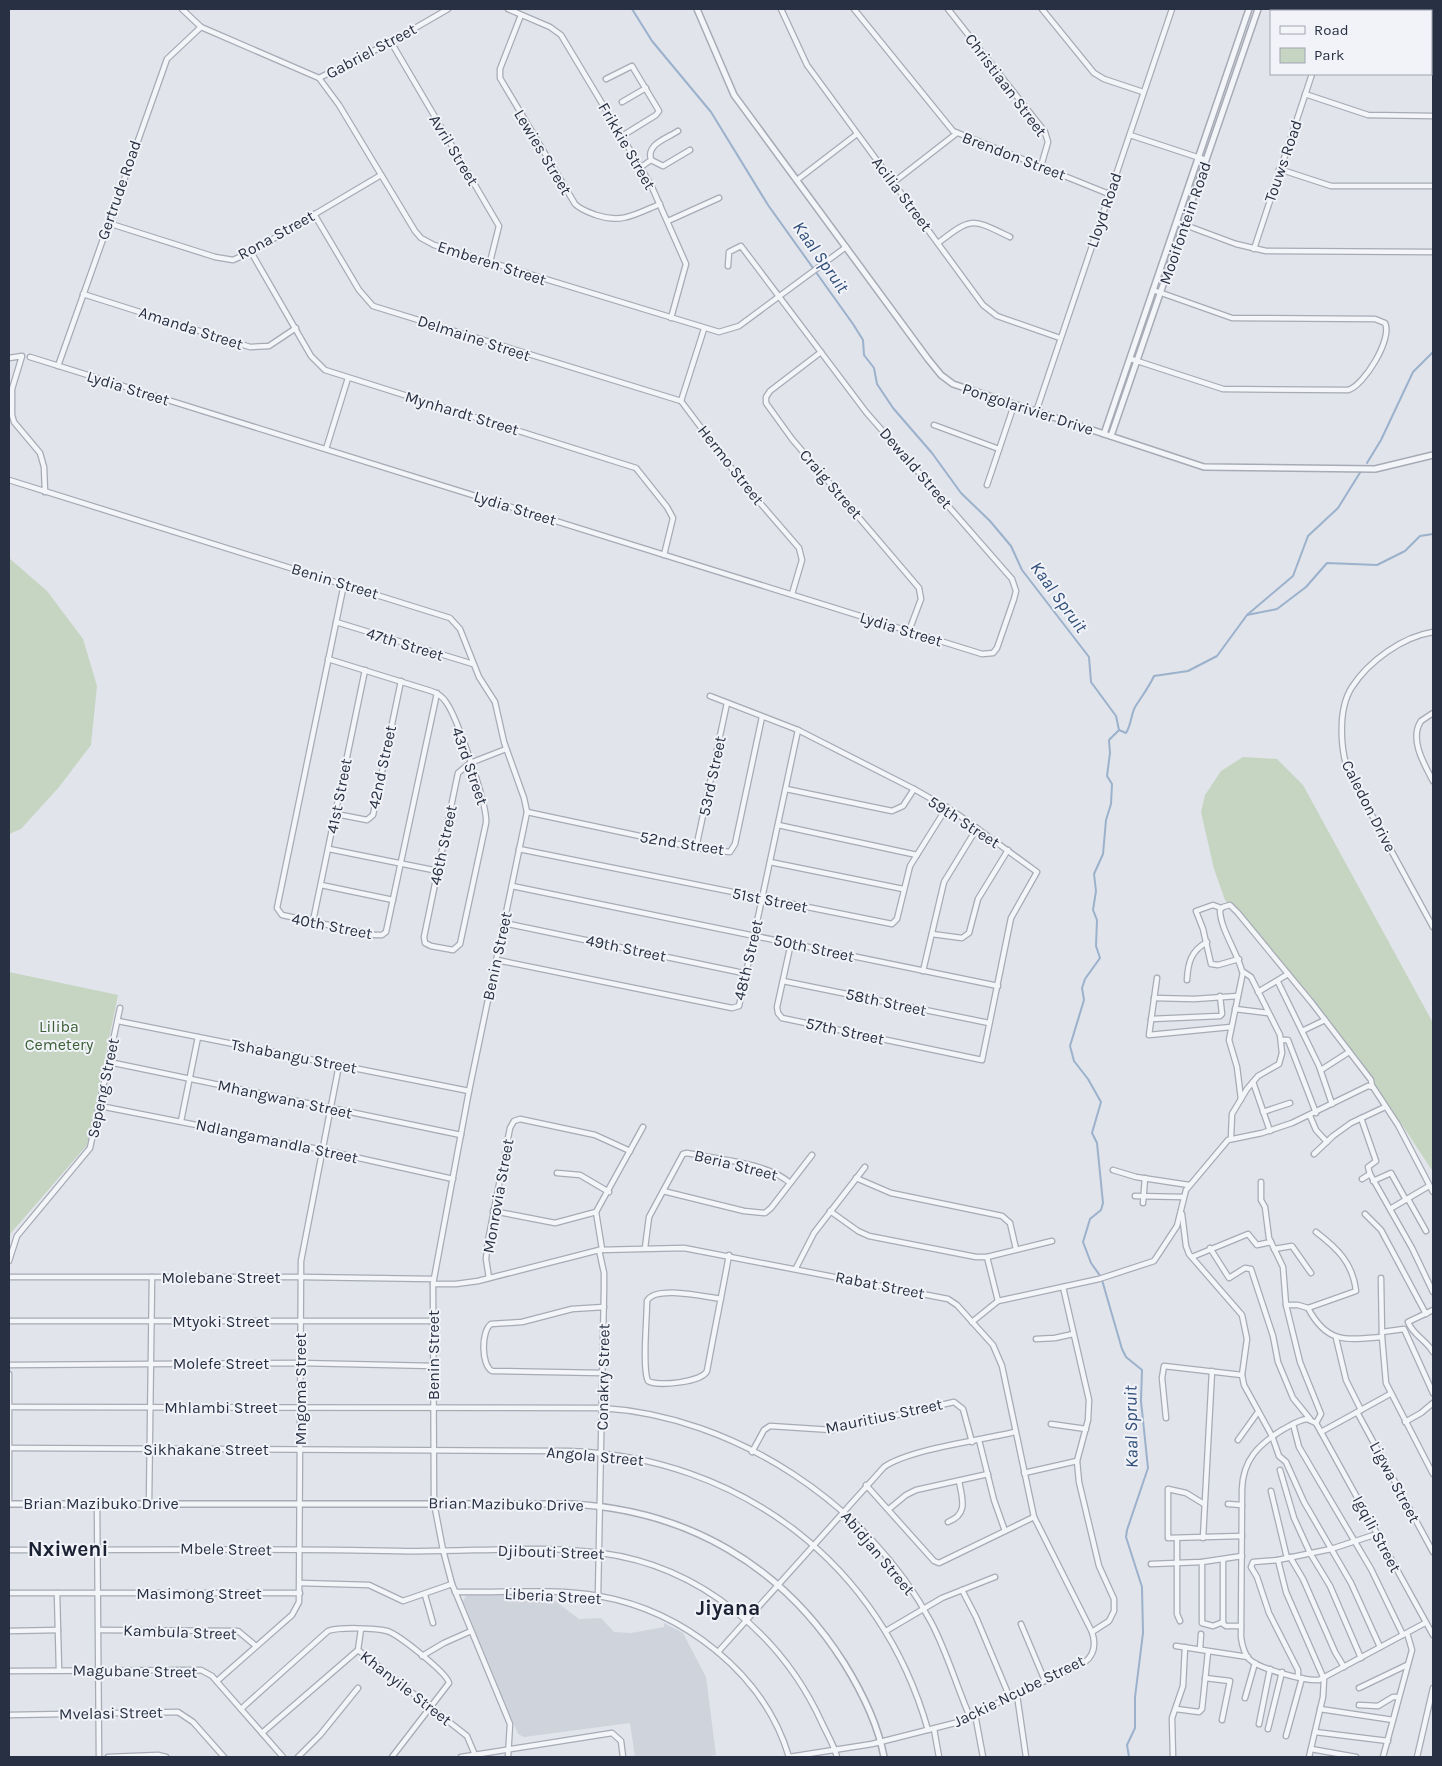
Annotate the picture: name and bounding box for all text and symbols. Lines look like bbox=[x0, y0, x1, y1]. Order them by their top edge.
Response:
legend bbox=[1270, 10, 1432, 75]
street label: Gabriel Street bbox=[323, 19, 419, 83]
text: Road bbox=[1314, 21, 1349, 39]
street label: Christiaan Street bbox=[961, 30, 1051, 140]
text: Park bbox=[1314, 46, 1344, 64]
street label: Frikkie Street bbox=[594, 99, 660, 193]
street label: Lewies Street bbox=[510, 106, 576, 198]
street label: Avril Street bbox=[425, 111, 483, 189]
street label: Touws Road bbox=[1260, 117, 1306, 205]
street label: Brendon Street bbox=[960, 128, 1068, 184]
street label: Gertrude Road bbox=[93, 138, 145, 242]
street label: Acilia Street bbox=[868, 153, 936, 235]
street label: Mooifontein Road bbox=[1155, 159, 1215, 287]
street label: Lloyd Road bbox=[1082, 170, 1126, 250]
street label: Rona Street bbox=[234, 206, 318, 264]
water label: Kaal Spruit bbox=[788, 217, 854, 298]
street label: Emberen Street bbox=[435, 237, 549, 289]
street label: Amanda Street bbox=[136, 302, 246, 354]
street label: Delmaine Street bbox=[415, 311, 533, 365]
street label: Lydia Street bbox=[84, 366, 172, 410]
street label: Pongolarivier Drive bbox=[960, 379, 1096, 439]
street label: Mynhardt Street bbox=[403, 387, 521, 439]
street label: Hermo Street bbox=[694, 421, 768, 509]
street label: Dewald Street bbox=[876, 424, 956, 512]
street label: Craig Street bbox=[796, 445, 866, 523]
street label: Lydia Street bbox=[471, 486, 559, 530]
water label: Kaal Spruit bbox=[1026, 557, 1093, 638]
street label: Benin Street bbox=[289, 559, 381, 603]
street label: Lydia Street bbox=[857, 607, 945, 651]
street label: 47th Street bbox=[364, 623, 446, 665]
street label: 42nd Street bbox=[364, 723, 400, 811]
street label: 43rd Street bbox=[448, 724, 492, 808]
street label: 53rd Street bbox=[694, 734, 730, 818]
street label: 41st Street bbox=[322, 757, 356, 835]
street label: Caledon Drive bbox=[1338, 757, 1400, 855]
street label: 59th Street bbox=[925, 792, 1003, 852]
street label: 46th Street bbox=[425, 803, 461, 887]
street label: 52nd Street bbox=[638, 827, 726, 859]
street label: 51st Street bbox=[731, 883, 809, 917]
street label: 40th Street bbox=[290, 909, 374, 943]
street label: Benin Street bbox=[478, 910, 516, 1002]
street label: 48th Street bbox=[730, 918, 766, 1002]
street label: 49th Street bbox=[584, 930, 668, 966]
street label: 50th Street bbox=[772, 930, 856, 966]
street label: 58th Street bbox=[844, 984, 928, 1020]
street label: 57th Street bbox=[804, 1013, 886, 1049]
park label: Liliba Cemetery bbox=[25, 1017, 94, 1054]
street label: Tshabangu Street bbox=[230, 1034, 358, 1078]
street label: Sepeng Street bbox=[83, 1036, 123, 1140]
street label: Mhangwana Street bbox=[216, 1075, 354, 1123]
street label: Ndlangamandla Street bbox=[194, 1115, 360, 1167]
street label: Monrovia Street bbox=[479, 1137, 517, 1255]
street label: Beria Street bbox=[692, 1145, 780, 1185]
street label: Rabat Street bbox=[834, 1267, 926, 1303]
street label: Molebane Street bbox=[162, 1268, 280, 1287]
street label: Benin Street bbox=[424, 1310, 443, 1400]
street label: Mtyoki Street bbox=[172, 1312, 270, 1331]
street label: Conakry Street bbox=[593, 1323, 613, 1431]
street label: Mngoma Street bbox=[291, 1333, 310, 1445]
street label: Molefe Street bbox=[173, 1354, 269, 1373]
water label: Kaal Spruit bbox=[1119, 1385, 1143, 1469]
street label: Mauritius Street bbox=[824, 1394, 944, 1438]
street label: Mhlambi Street bbox=[164, 1398, 278, 1417]
street label: Ligwa Street bbox=[1366, 1438, 1424, 1526]
street label: Sikhakane Street bbox=[143, 1440, 269, 1459]
street label: Angola Street bbox=[546, 1442, 644, 1470]
street label: Igqili Street bbox=[1349, 1492, 1405, 1576]
street label: Brian Mazibuko Drive bbox=[428, 1493, 584, 1515]
street label: Brian Mazibuko Drive bbox=[23, 1494, 179, 1513]
street label: Abidjan Street bbox=[837, 1507, 919, 1599]
district label: Nxiweni bbox=[28, 1537, 108, 1561]
street label: Mbele Street bbox=[180, 1539, 272, 1559]
street label: Djibouti Street bbox=[497, 1541, 605, 1563]
street label: Masimong Street bbox=[136, 1584, 262, 1603]
street label: Liberia Street bbox=[504, 1584, 602, 1608]
district label: Jiyana bbox=[696, 1596, 760, 1620]
street label: Kambula Street bbox=[123, 1621, 237, 1643]
street label: Khanyile Street bbox=[357, 1647, 455, 1729]
street label: Jackie Ncube Street bbox=[950, 1651, 1088, 1731]
street label: Magubane Street bbox=[72, 1660, 198, 1682]
street label: Mvelasi Street bbox=[59, 1703, 163, 1723]

